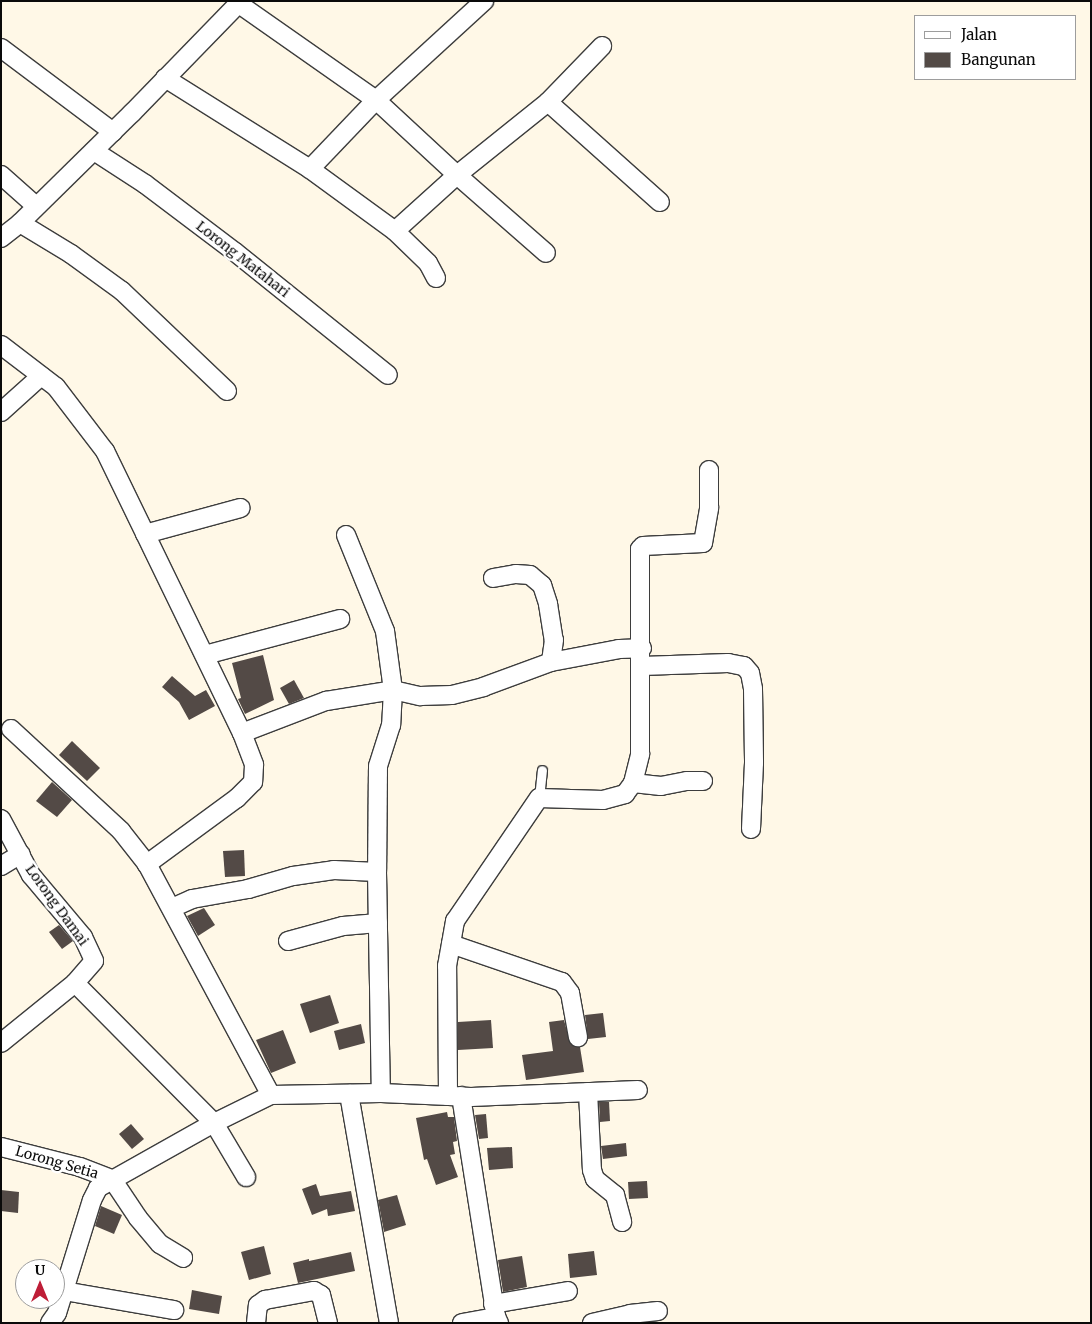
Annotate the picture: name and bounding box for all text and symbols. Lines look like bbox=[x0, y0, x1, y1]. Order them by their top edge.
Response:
legend bbox=[914, 15, 1077, 80]
text: Jalan bbox=[961, 25, 997, 44]
text: Bangunan bbox=[961, 50, 1036, 69]
street label: Lorong Matahari bbox=[193, 217, 293, 301]
street label: Lorong Damai bbox=[22, 861, 92, 949]
street label: Lorong Setia bbox=[14, 1142, 100, 1182]
north arrow bbox=[15, 1259, 65, 1309]
text: U bbox=[35, 1261, 45, 1279]

